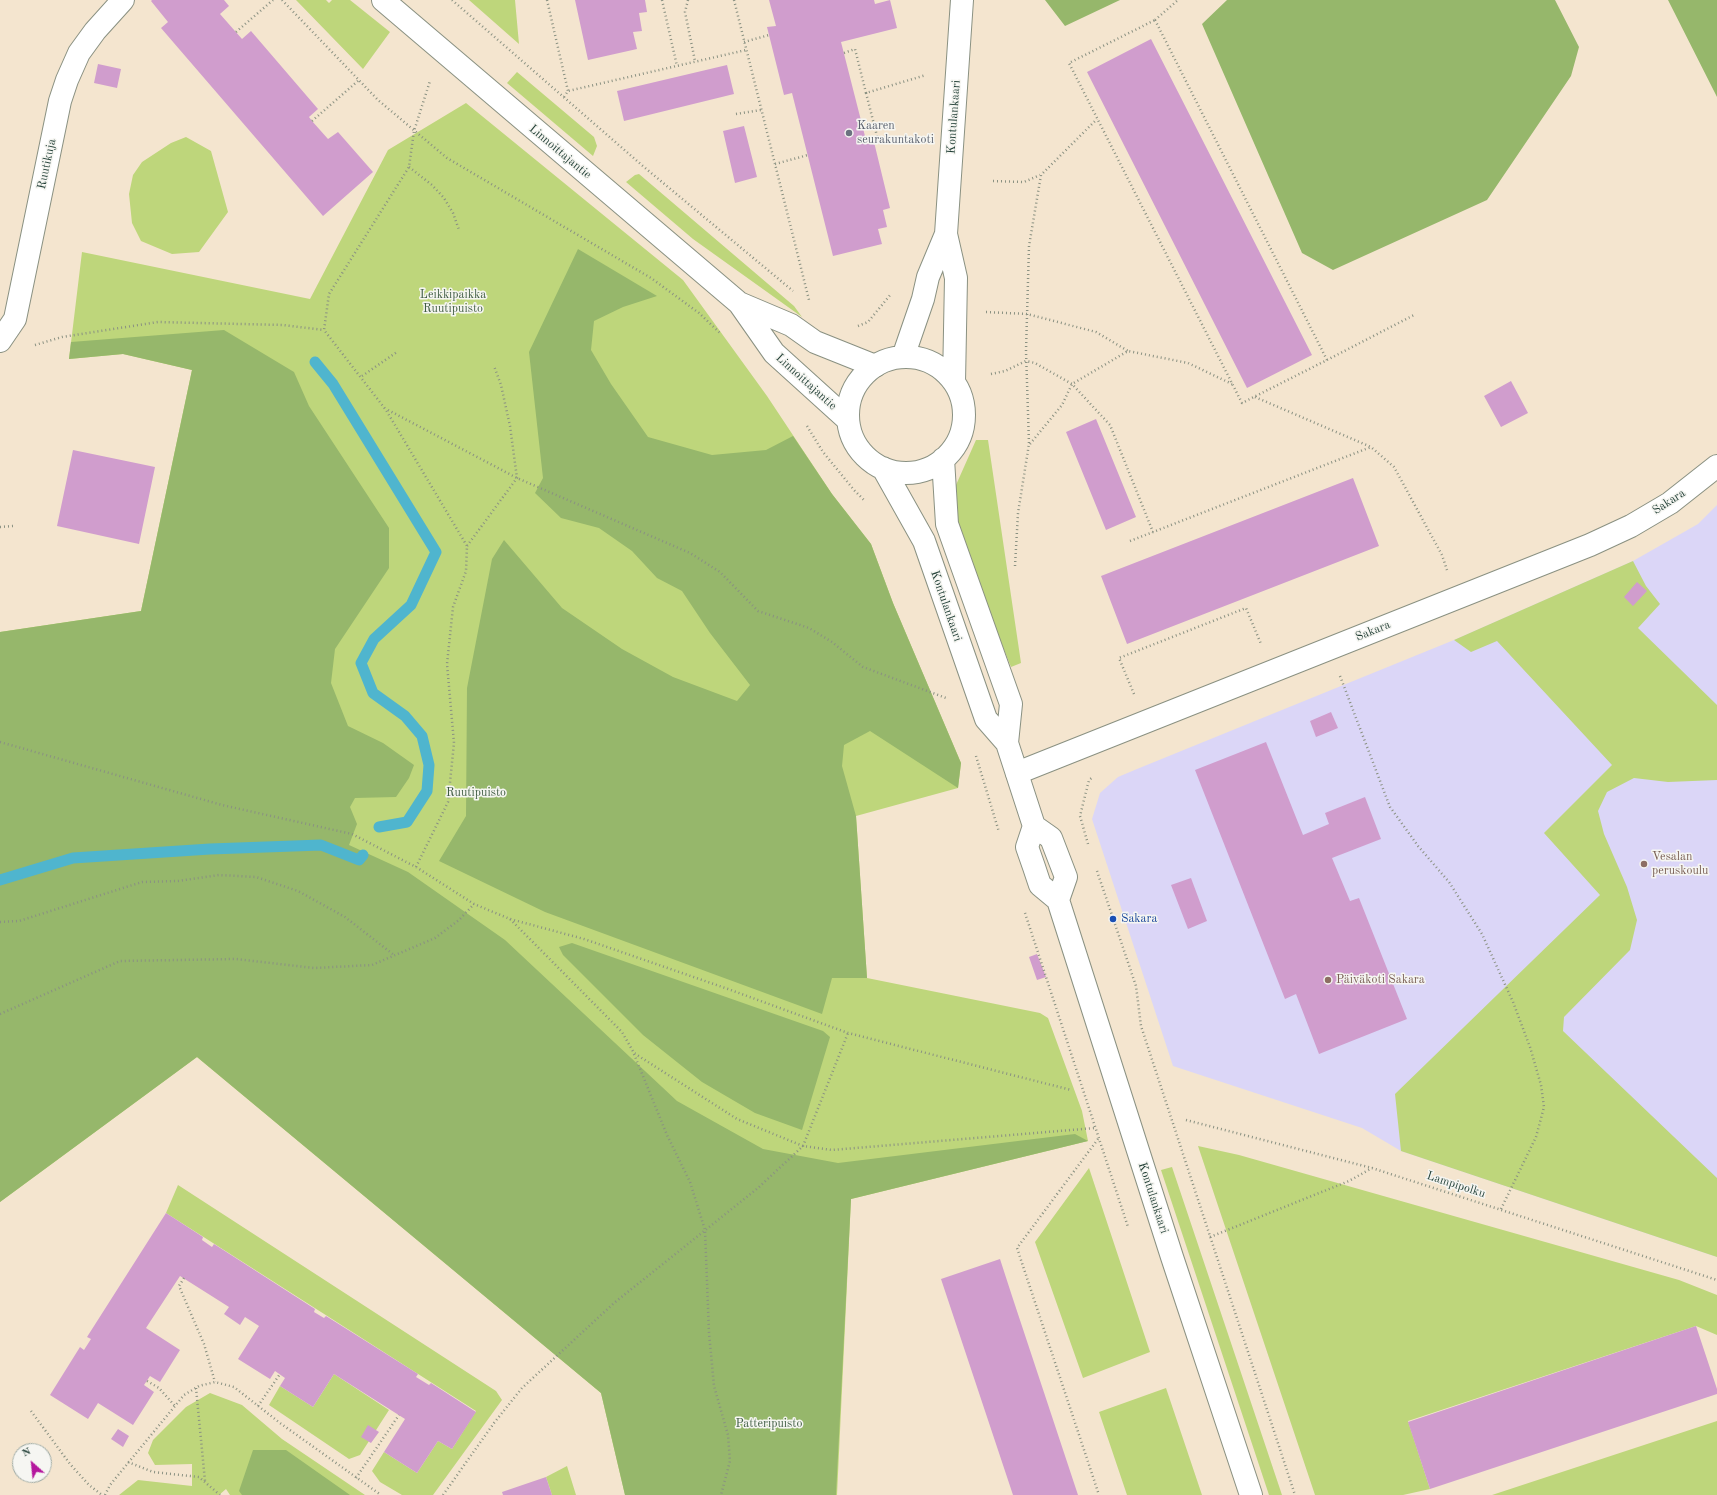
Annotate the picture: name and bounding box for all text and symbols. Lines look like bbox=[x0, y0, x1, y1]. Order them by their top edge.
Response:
street label: Kontulankaari bbox=[944, 80, 964, 154]
place label: Kaaren seurakuntakoti bbox=[857, 119, 934, 147]
street label: Linnoittajantie bbox=[526, 122, 594, 182]
marker: Kaaren seurakuntakoti bbox=[844, 128, 854, 138]
street label: Ruutikuja bbox=[35, 137, 59, 191]
park label: Leikkipaikka Ruutipuisto bbox=[420, 288, 486, 316]
street label: Linnoittajantie bbox=[773, 351, 839, 413]
street label: Sakara bbox=[1650, 486, 1688, 518]
street label: Kontulankaari bbox=[927, 569, 965, 643]
street label: Sakara bbox=[1353, 618, 1393, 644]
park label: Ruutipuisto bbox=[446, 786, 506, 800]
place label: Vesalan peruskoulu bbox=[1652, 850, 1709, 878]
marker: Vesalan peruskoulu bbox=[1639, 859, 1649, 869]
place label: Sakara bbox=[1121, 912, 1157, 926]
marker: Sakara bbox=[1108, 914, 1118, 924]
place label: Päiväkoti Sakara bbox=[1336, 973, 1425, 987]
marker: Päiväkoti Sakara bbox=[1323, 975, 1333, 985]
street label: Kontulankaari bbox=[1135, 1161, 1171, 1235]
street label: Lampipolku bbox=[1425, 1169, 1487, 1201]
park label: Patteripuisto bbox=[736, 1417, 802, 1431]
north arrow bbox=[12, 1443, 52, 1483]
text: N bbox=[21, 1446, 33, 1460]

